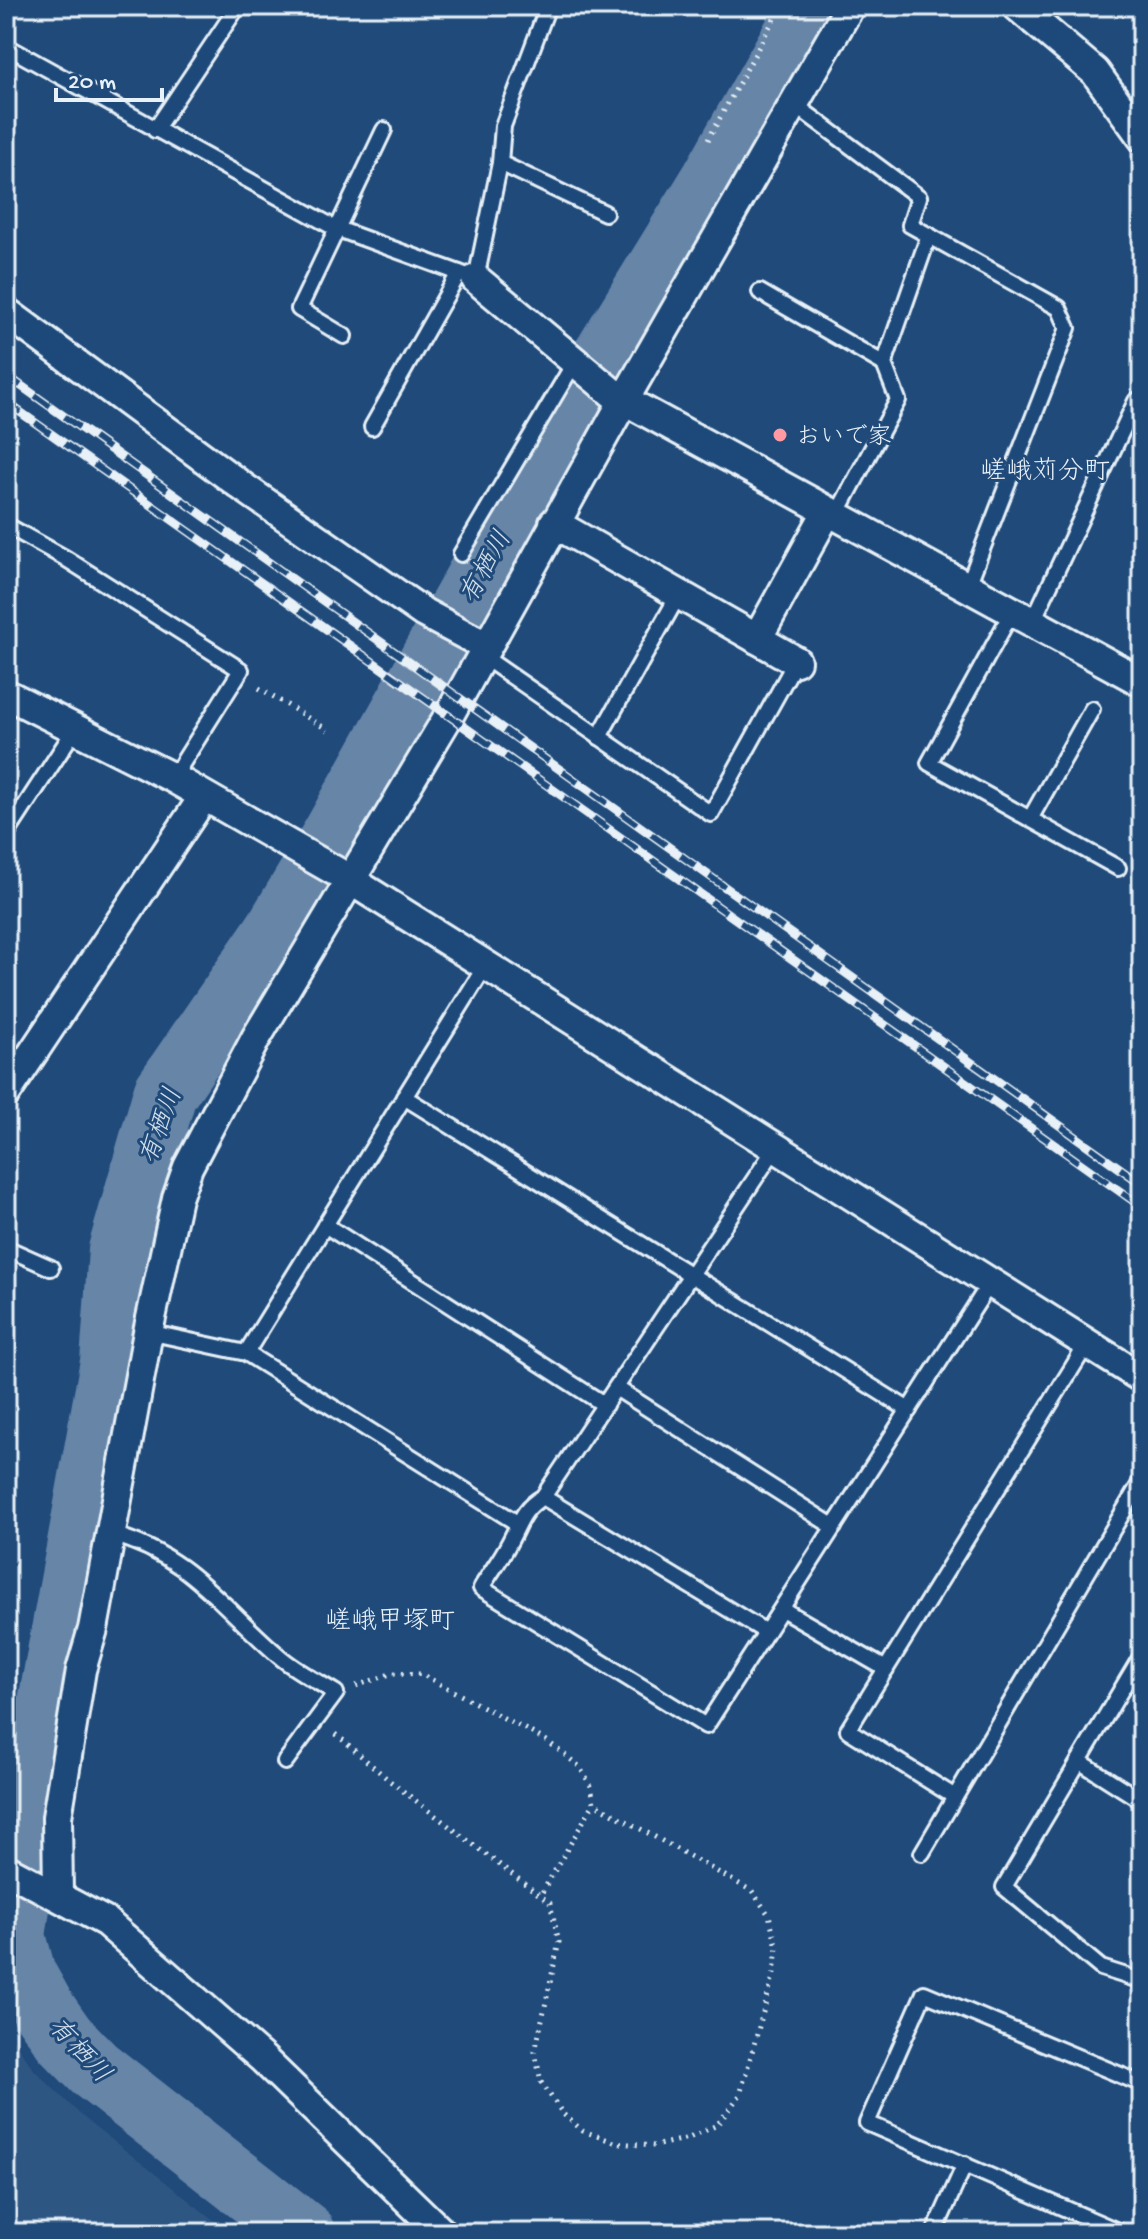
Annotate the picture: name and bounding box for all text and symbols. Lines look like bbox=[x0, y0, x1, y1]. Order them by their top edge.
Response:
scale bar bbox=[56, 52, 162, 102]
text: 20 m bbox=[68, 69, 116, 98]
place label: おいで家 bbox=[796, 423, 892, 453]
marker: おいで家 bbox=[771, 426, 789, 444]
district label: 嵯峨苅分町 bbox=[980, 456, 1110, 489]
water label: 有栖川 bbox=[454, 526, 520, 610]
water label: 有栖川 bbox=[133, 1084, 191, 1168]
district label: 嵯峨甲塚町 bbox=[325, 1607, 455, 1639]
water label: 有栖川 bbox=[40, 2012, 117, 2091]

